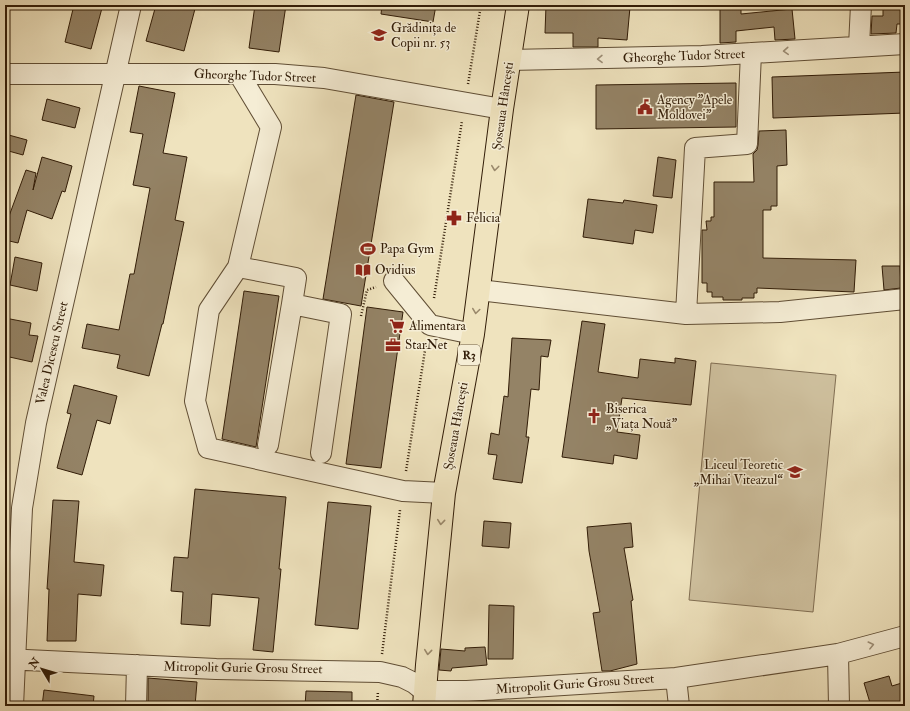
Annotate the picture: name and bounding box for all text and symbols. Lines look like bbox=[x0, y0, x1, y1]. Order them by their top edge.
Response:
place label: Grădinița de Copii nr. 53 bbox=[391, 20, 457, 52]
school or university icon: Grădinița de Copii nr. 53 bbox=[370, 26, 388, 44]
street label: Gheorghe Tudor Street bbox=[623, 46, 745, 66]
one-way arrow bbox=[783, 46, 789, 55]
one-way arrow bbox=[597, 55, 603, 63]
street label: Șoseaua Hâncești bbox=[489, 60, 517, 151]
street label: Gheorghe Tudor Street bbox=[194, 66, 316, 86]
place label: Agency "Apele Moldovei" bbox=[656, 92, 733, 123]
public building icon: Agency "Apele Moldovei" bbox=[636, 98, 654, 116]
one-way arrow bbox=[491, 165, 500, 171]
pharmacy icon: Felicia bbox=[445, 209, 463, 227]
place label: Felicia bbox=[466, 210, 501, 226]
sports icon: Papa Gym bbox=[359, 240, 377, 258]
place label: Papa Gym bbox=[380, 241, 434, 258]
library icon: Ovidius bbox=[354, 261, 372, 279]
place label: Ovidius bbox=[375, 262, 416, 278]
street label: Valea Dicescu Street bbox=[32, 300, 72, 406]
one-way arrow bbox=[472, 308, 481, 314]
supermarket icon: Alimentara bbox=[388, 317, 406, 335]
place label: Alimentara bbox=[408, 318, 467, 334]
office icon: StarNet bbox=[384, 336, 402, 354]
place label: StarNet bbox=[405, 337, 447, 353]
road number: R3 bbox=[458, 345, 480, 365]
street label: Șoseaua Hâncești bbox=[440, 380, 472, 471]
place label: Biserica „Viața Nouă” bbox=[605, 401, 677, 432]
church icon: Biserica „Viața Nouă” bbox=[585, 407, 603, 425]
place label: Liceul Teoretic „Mihai Viteazul“ bbox=[693, 457, 783, 488]
school or university icon: Liceul Teoretic „Mihai Viteazul“ bbox=[786, 463, 804, 481]
one-way arrow bbox=[437, 519, 446, 525]
one-way arrow bbox=[868, 641, 875, 650]
one-way arrow bbox=[424, 648, 433, 655]
north arrow bbox=[22, 649, 62, 689]
text: N bbox=[26, 654, 43, 672]
street label: Mitropolit Gurie Grosu Street bbox=[163, 659, 323, 678]
street label: Mitropolit Gurie Grosu Street bbox=[495, 670, 655, 699]

